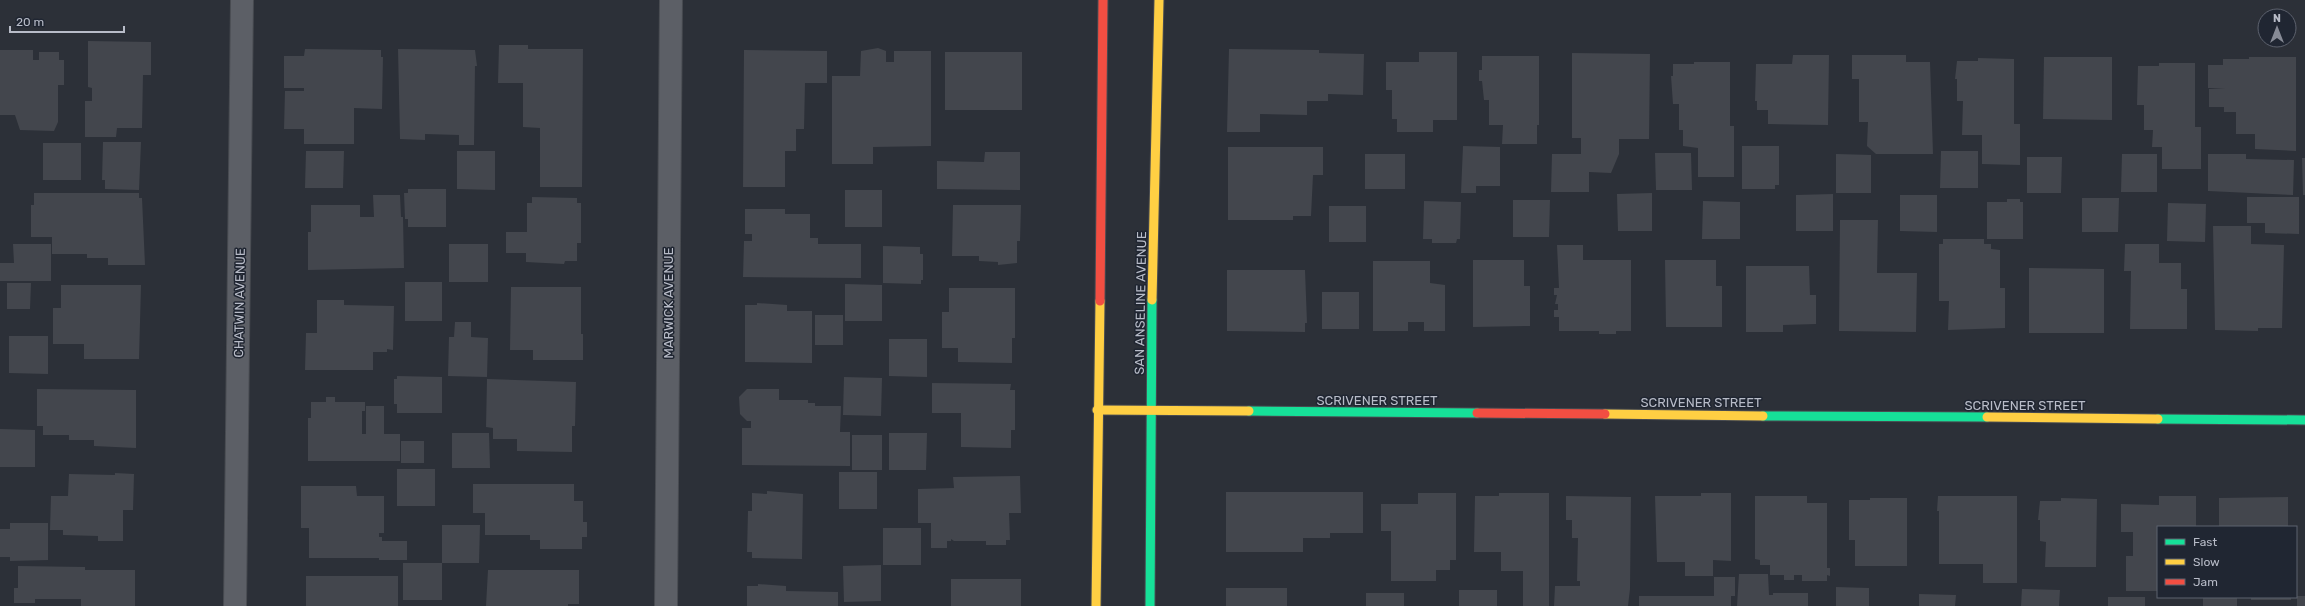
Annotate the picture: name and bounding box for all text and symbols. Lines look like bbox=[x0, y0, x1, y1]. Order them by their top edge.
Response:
scale bar bbox=[10, 8, 124, 34]
north arrow bbox=[2257, 8, 2297, 48]
text: N bbox=[2273, 12, 2281, 25]
text: 20 m bbox=[16, 15, 44, 29]
street label: SAN ANSELINE AVENUE bbox=[1132, 231, 1149, 375]
street label: MARWICK AVENUE bbox=[661, 247, 676, 359]
street label: CHATWIN AVENUE bbox=[231, 248, 248, 358]
street label: SCRIVENER STREET bbox=[1316, 393, 1438, 408]
street label: SCRIVENER STREET bbox=[1640, 395, 1762, 410]
street label: SCRIVENER STREET bbox=[1964, 398, 2086, 413]
legend bbox=[2157, 526, 2297, 598]
text: Fast bbox=[2193, 535, 2217, 549]
text: Slow bbox=[2193, 555, 2220, 569]
text: Jam bbox=[2193, 575, 2218, 589]

